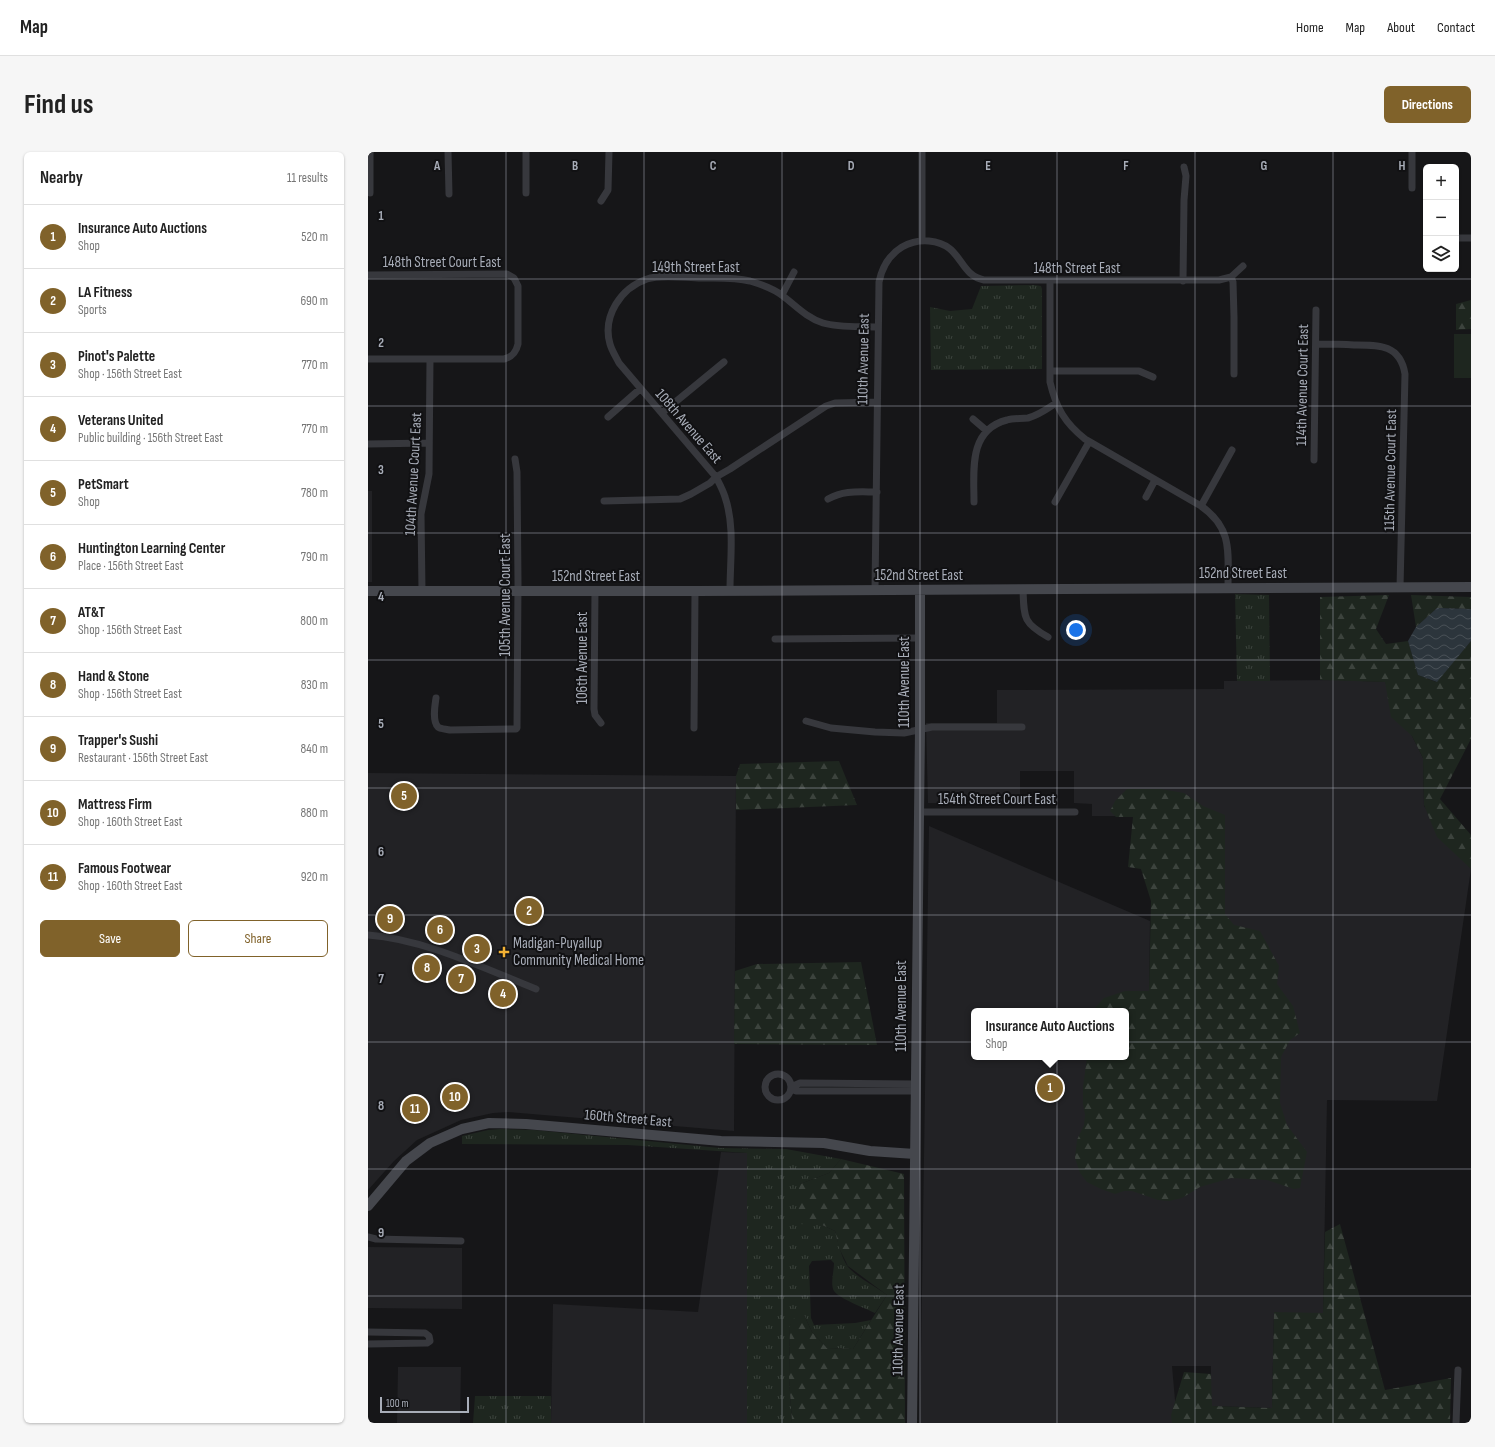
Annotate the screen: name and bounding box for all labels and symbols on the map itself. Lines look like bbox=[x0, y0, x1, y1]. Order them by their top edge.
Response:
text: A bbox=[433, 158, 441, 174]
text: B bbox=[572, 158, 578, 174]
text: C bbox=[710, 158, 717, 174]
text: D bbox=[848, 158, 855, 174]
text: E bbox=[985, 158, 991, 174]
text: F bbox=[1123, 158, 1129, 174]
text: G bbox=[1261, 158, 1268, 174]
text: H bbox=[1399, 158, 1406, 174]
text: 1 bbox=[378, 208, 384, 224]
street label: 148th Street Court East bbox=[383, 253, 502, 272]
street label: 149th Street East bbox=[652, 258, 740, 277]
street label: 148th Street East bbox=[1033, 259, 1121, 278]
street label: 110th Avenue East bbox=[853, 313, 874, 405]
street label: 114th Avenue Court East bbox=[1292, 323, 1313, 446]
text: 2 bbox=[378, 335, 384, 351]
street label: 108th Avenue East bbox=[651, 385, 726, 468]
street label: 115th Avenue Court East bbox=[1380, 409, 1401, 531]
street label: 104th Avenue Court East bbox=[401, 411, 426, 536]
text: 3 bbox=[378, 462, 384, 478]
street label: 105th Avenue Court East bbox=[496, 533, 515, 657]
street label: 152nd Street East bbox=[1199, 564, 1288, 583]
street label: 152nd Street East bbox=[875, 566, 964, 585]
street label: 152nd Street East bbox=[552, 567, 641, 586]
text: 4 bbox=[378, 589, 384, 605]
street label: 106th Avenue East bbox=[573, 611, 592, 704]
your location bbox=[1066, 620, 1086, 640]
street label: 110th Avenue East bbox=[895, 636, 914, 728]
text: 5 bbox=[378, 716, 384, 732]
pin: 5 bbox=[391, 781, 417, 811]
street label: 154th Street Court East bbox=[938, 790, 1056, 809]
text: 6 bbox=[378, 844, 384, 860]
pin: 2 bbox=[516, 896, 542, 926]
pin: 9 bbox=[377, 904, 403, 934]
pin: 6 bbox=[427, 915, 453, 945]
pin: 3 bbox=[464, 934, 490, 964]
place label: Madigan-Puyallup Community Medical Home bbox=[513, 934, 644, 970]
marker: Madigan-Puyallup Community Medical Home bbox=[498, 946, 510, 958]
pin: 8 bbox=[414, 953, 440, 983]
street label: 110th Avenue East bbox=[892, 960, 911, 1052]
pin: 7 bbox=[448, 964, 474, 994]
text: 7 bbox=[378, 971, 384, 987]
pin: 4 bbox=[490, 979, 516, 1009]
pin: 1 bbox=[1037, 1073, 1063, 1103]
pin: 10 bbox=[442, 1082, 468, 1112]
pin: 11 bbox=[402, 1094, 428, 1124]
text: 8 bbox=[378, 1098, 384, 1114]
street label: 160th Street East bbox=[583, 1105, 673, 1132]
text: 9 bbox=[378, 1225, 384, 1241]
street label: 110th Avenue East bbox=[888, 1284, 909, 1376]
scale bar bbox=[380, 1395, 469, 1414]

